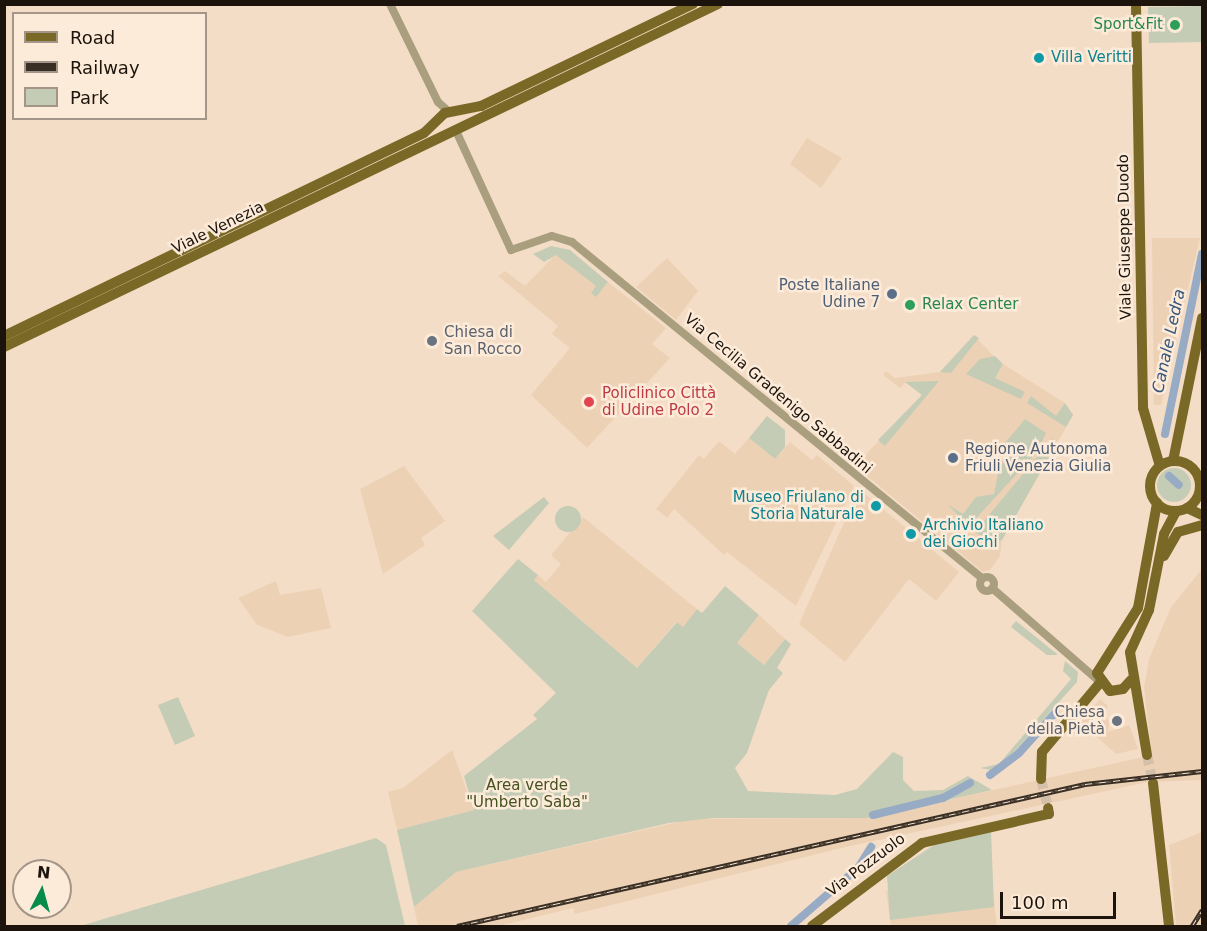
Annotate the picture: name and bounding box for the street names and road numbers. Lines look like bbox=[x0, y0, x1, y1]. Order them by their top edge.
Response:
street label: Viale Giuseppe Duodo bbox=[1115, 154, 1135, 320]
street label: Viale Venezia bbox=[169, 198, 267, 258]
street label: Via Cecilia Gradenigo Sabbadini bbox=[680, 310, 876, 478]
street label: Via Pozzuolo bbox=[823, 830, 909, 900]

